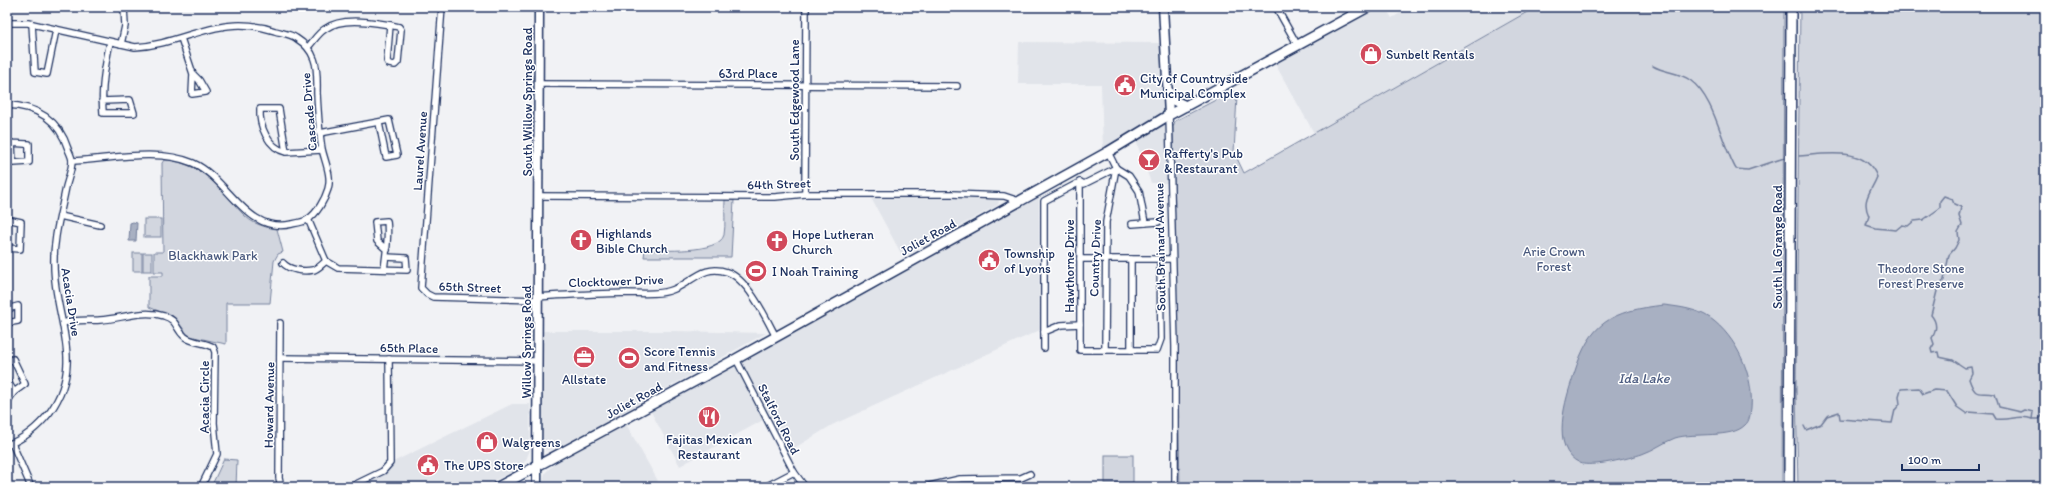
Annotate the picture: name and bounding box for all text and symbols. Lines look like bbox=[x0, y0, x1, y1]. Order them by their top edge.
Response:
street label: South Willow Springs Road bbox=[520, 28, 535, 176]
street label: South Edgewood Lane bbox=[787, 39, 802, 161]
shop icon: Sunbelt Rentals bbox=[1358, 41, 1384, 67]
place label: Sunbelt Rentals bbox=[1386, 47, 1475, 62]
street label: 63rd Place bbox=[718, 66, 778, 81]
place label: City of Countryside Municipal Complex bbox=[1140, 71, 1248, 101]
street label: Cascade Drive bbox=[298, 72, 320, 152]
public building icon: City of Countryside Municipal Complex bbox=[1112, 72, 1138, 98]
street label: Laurel Avenue bbox=[410, 111, 430, 191]
place label: Rafferty's Pub & Restaurant bbox=[1164, 146, 1243, 176]
bar icon: Rafferty's Pub & Restaurant bbox=[1136, 147, 1162, 173]
street label: 64th Street bbox=[747, 175, 811, 193]
street label: South Brainard Avenue bbox=[1151, 183, 1169, 311]
street label: South La Grange Road bbox=[1770, 185, 1785, 309]
street label: Joliet Road bbox=[897, 215, 959, 259]
street label: Hawthorne Drive bbox=[1062, 219, 1077, 313]
street label: Country Drive bbox=[1086, 219, 1104, 297]
place label: Highlands Bible Church bbox=[596, 226, 668, 256]
church icon: Highlands Bible Church bbox=[568, 227, 594, 253]
place label: Hope Lutheran Church bbox=[792, 227, 874, 257]
church icon: Hope Lutheran Church bbox=[764, 228, 790, 254]
park label: Arie Crown Forest bbox=[1523, 244, 1586, 274]
place label: Township of Lyons bbox=[1004, 246, 1055, 276]
public building icon: Township of Lyons bbox=[976, 247, 1002, 273]
park label: Blackhawk Park bbox=[168, 248, 258, 263]
sports icon: I Noah Training bbox=[743, 258, 769, 284]
park label: Theodore Stone Forest Preserve bbox=[1878, 261, 1964, 291]
place label: I Noah Training bbox=[772, 264, 859, 279]
street label: Acacia Drive bbox=[58, 267, 84, 337]
street label: Clocktower Drive bbox=[568, 272, 664, 290]
street label: 65th Street bbox=[438, 278, 502, 296]
street label: Willow Springs Road bbox=[519, 285, 534, 399]
street label: 65th Place bbox=[380, 340, 438, 356]
office icon: Allstate bbox=[571, 344, 597, 370]
place label: Score Tennis and Fitness bbox=[644, 344, 716, 374]
sports icon: Score Tennis and Fitness bbox=[616, 345, 642, 371]
street label: Acacia Circle bbox=[197, 361, 212, 433]
street label: Howard Avenue bbox=[261, 362, 277, 448]
water label: Ida Lake bbox=[1618, 370, 1671, 387]
place label: Allstate bbox=[562, 372, 606, 387]
street label: Joliet Road bbox=[603, 378, 665, 422]
street label: Stalford Road bbox=[755, 381, 803, 457]
restaurant icon: Fajitas Mexican Restaurant bbox=[696, 404, 722, 430]
shop icon: Walgreens bbox=[474, 429, 500, 455]
place label: Fajitas Mexican Restaurant bbox=[666, 432, 753, 462]
place label: Walgreens bbox=[502, 435, 561, 450]
scale bar bbox=[1902, 446, 1979, 472]
public building icon: The UPS Store bbox=[415, 452, 441, 478]
text: 100 m bbox=[1908, 453, 1941, 467]
place label: The UPS Store bbox=[444, 458, 524, 473]

